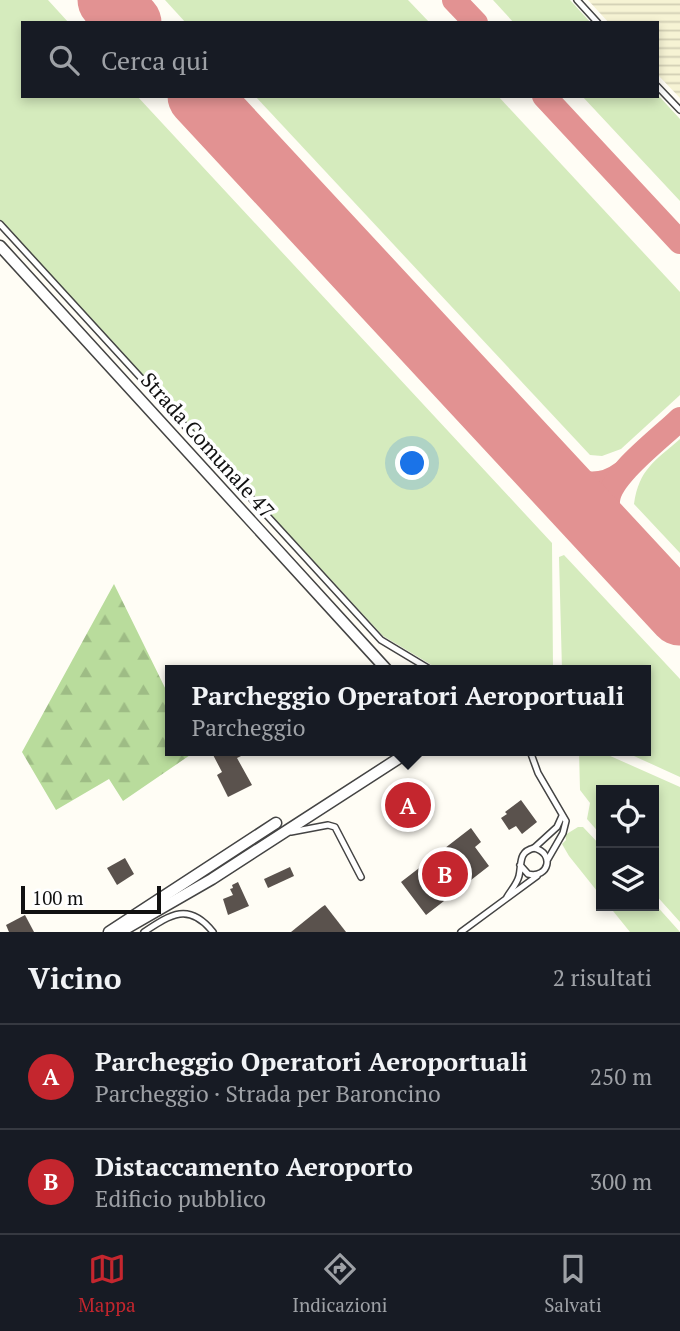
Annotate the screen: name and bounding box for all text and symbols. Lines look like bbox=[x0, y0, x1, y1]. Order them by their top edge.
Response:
search box bbox=[21, 21, 659, 98]
icon: search bbox=[45, 41, 83, 79]
text: Cerca qui bbox=[101, 43, 209, 77]
street label: Strada Comunale 47 bbox=[135, 366, 281, 524]
your location bbox=[395, 446, 429, 480]
popup bbox=[165, 665, 651, 756]
text: Parcheggio Operatori Aeroportuali bbox=[192, 678, 624, 712]
text: Parcheggio bbox=[192, 712, 305, 743]
pin: A bbox=[385, 779, 431, 831]
map controls bbox=[596, 785, 659, 911]
button: locate bbox=[596, 785, 659, 848]
pin: B bbox=[422, 848, 468, 900]
button: layers bbox=[596, 848, 659, 911]
scale bar bbox=[21, 883, 161, 915]
text: 100 m bbox=[32, 885, 83, 910]
text: Vicino bbox=[28, 958, 122, 998]
text: 2 risultati bbox=[553, 962, 652, 993]
text: Parcheggio Operatori Aeroportuali bbox=[95, 1044, 528, 1078]
text: A bbox=[43, 1061, 59, 1092]
text: 250 m bbox=[590, 1061, 652, 1092]
text: Parcheggio · Strada per Baroncino bbox=[95, 1078, 441, 1109]
text: Distaccamento Aeroporto bbox=[95, 1149, 413, 1183]
text: B bbox=[44, 1166, 58, 1197]
text: 300 m bbox=[590, 1166, 652, 1197]
text: Edificio pubblico bbox=[95, 1183, 266, 1214]
tab: Mappa bbox=[78, 1250, 136, 1317]
tab: Indicazioni bbox=[292, 1250, 387, 1317]
tab: Salvati bbox=[544, 1250, 602, 1317]

